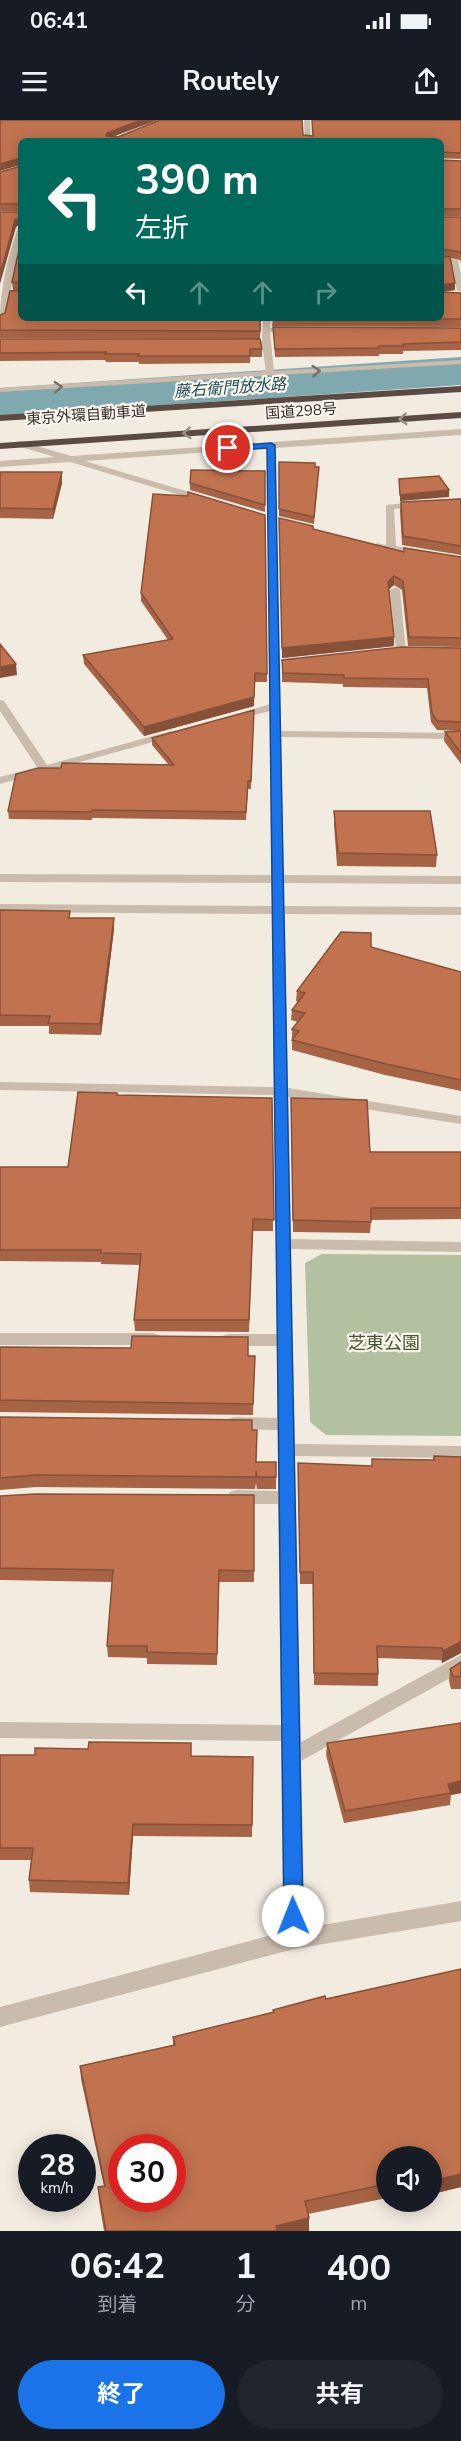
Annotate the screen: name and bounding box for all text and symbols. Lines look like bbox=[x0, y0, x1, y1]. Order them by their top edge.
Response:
text: 06:41 bbox=[30, 6, 88, 36]
text: Routely bbox=[182, 63, 279, 100]
icon: menu bbox=[18, 65, 51, 98]
icon: share bbox=[410, 65, 443, 98]
text: 390 m bbox=[135, 152, 259, 209]
icon: left bbox=[36, 162, 114, 240]
text: 左折 bbox=[135, 210, 189, 247]
icon: left bbox=[120, 276, 153, 309]
icon: ahead bbox=[183, 276, 216, 309]
icon: ahead bbox=[246, 276, 279, 309]
icon: right bbox=[309, 276, 342, 309]
one-way arrow bbox=[311, 365, 320, 378]
water label: 藤右衛門放水路 bbox=[173, 373, 289, 403]
one-way arrow bbox=[54, 380, 63, 393]
street label: 国道298号 bbox=[264, 399, 338, 423]
street label: 東京外環自動車道 bbox=[25, 401, 147, 429]
one-way arrow bbox=[398, 412, 407, 425]
pin bbox=[202, 422, 253, 473]
one-way arrow bbox=[183, 427, 192, 440]
icon: arrive bbox=[211, 431, 244, 464]
park label: 芝東公園 bbox=[348, 1331, 420, 1355]
position arrow bbox=[261, 1884, 325, 1948]
speed limit sign: 30 bbox=[108, 2134, 186, 2212]
text: 28 bbox=[39, 2145, 75, 2186]
map controls bbox=[376, 2146, 442, 2212]
button: sound bbox=[376, 2146, 442, 2212]
text: km/h bbox=[40, 2178, 74, 2198]
text: 06:42 bbox=[70, 2242, 165, 2291]
text: 1 bbox=[235, 2242, 257, 2291]
text: 400 bbox=[326, 2244, 391, 2293]
text: m bbox=[350, 2290, 367, 2317]
text: 到着 bbox=[97, 2291, 137, 2318]
text: 分 bbox=[236, 2291, 256, 2318]
button: 終了 bbox=[18, 2360, 225, 2429]
button: 共有 bbox=[237, 2360, 443, 2429]

